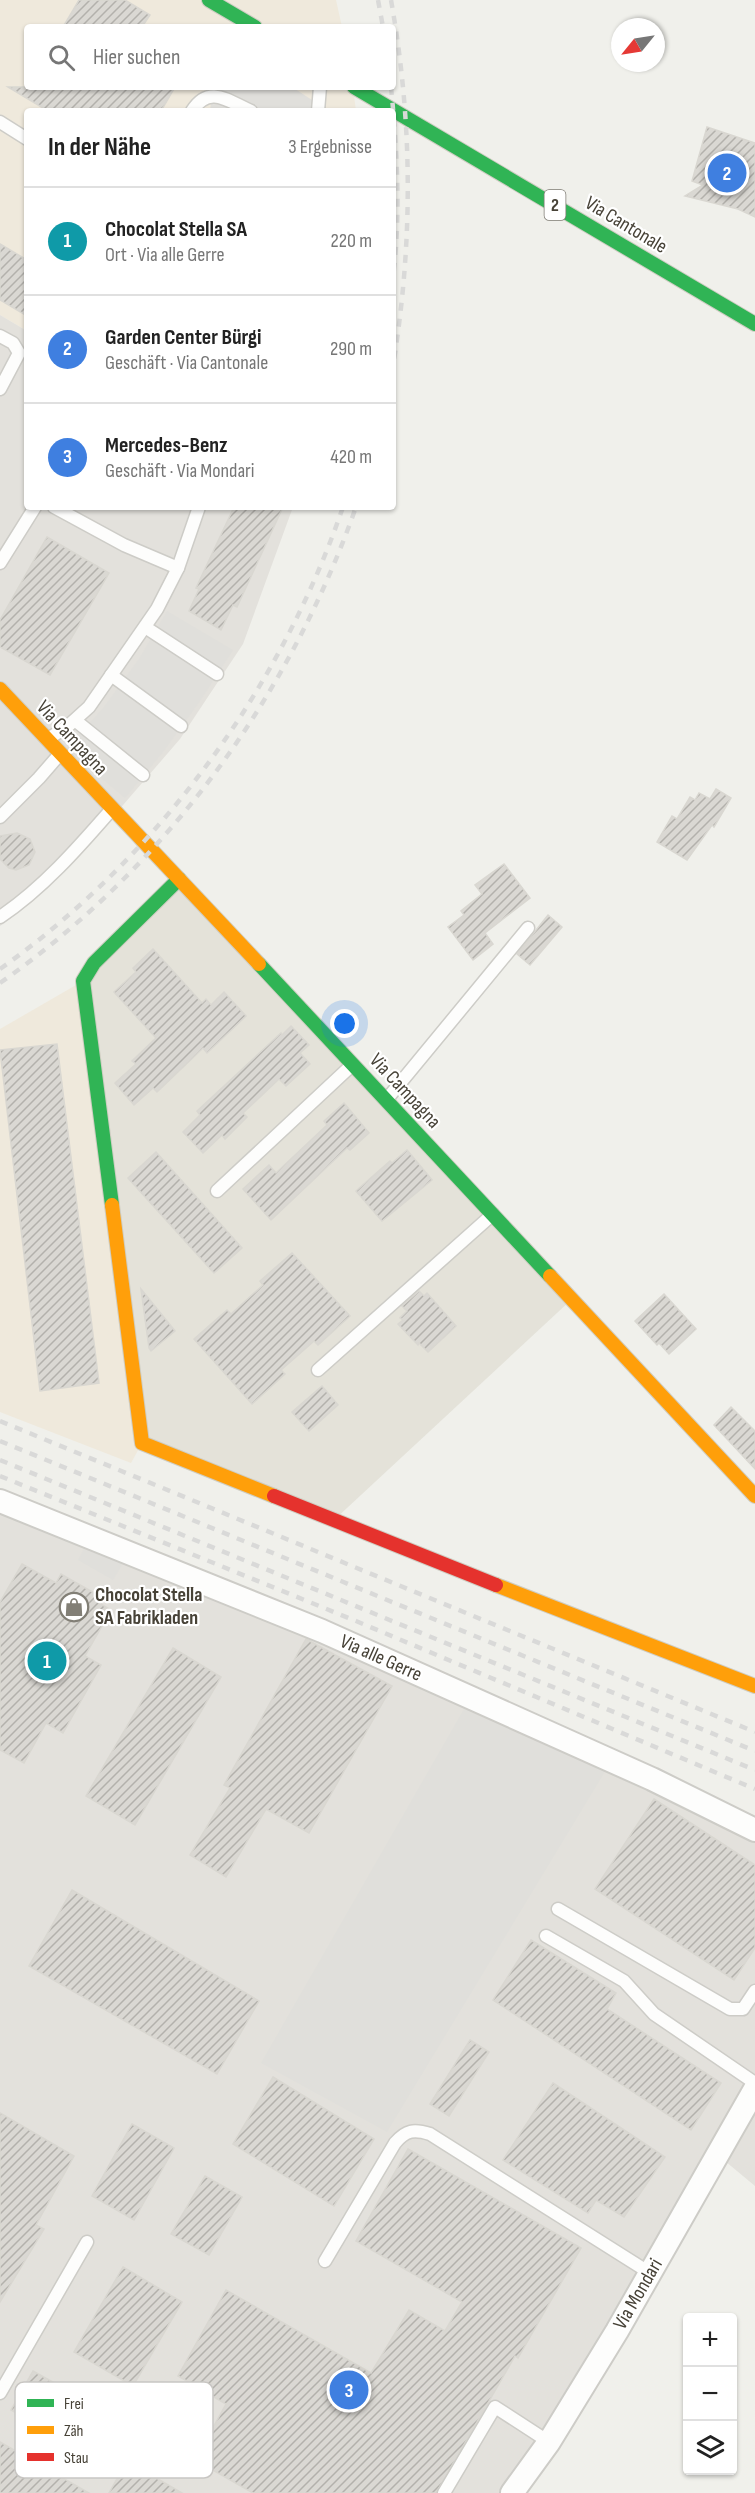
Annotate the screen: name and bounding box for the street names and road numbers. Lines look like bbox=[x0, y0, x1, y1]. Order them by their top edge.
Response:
road number: 2 bbox=[544, 190, 566, 220]
street label: Via Cantonale bbox=[581, 191, 671, 259]
street label: Via Campagna bbox=[31, 696, 113, 780]
street label: Via Campagna bbox=[364, 1049, 446, 1133]
street label: Via alle Gerre bbox=[336, 1629, 426, 1687]
street label: Via Mondari bbox=[608, 2254, 668, 2334]

